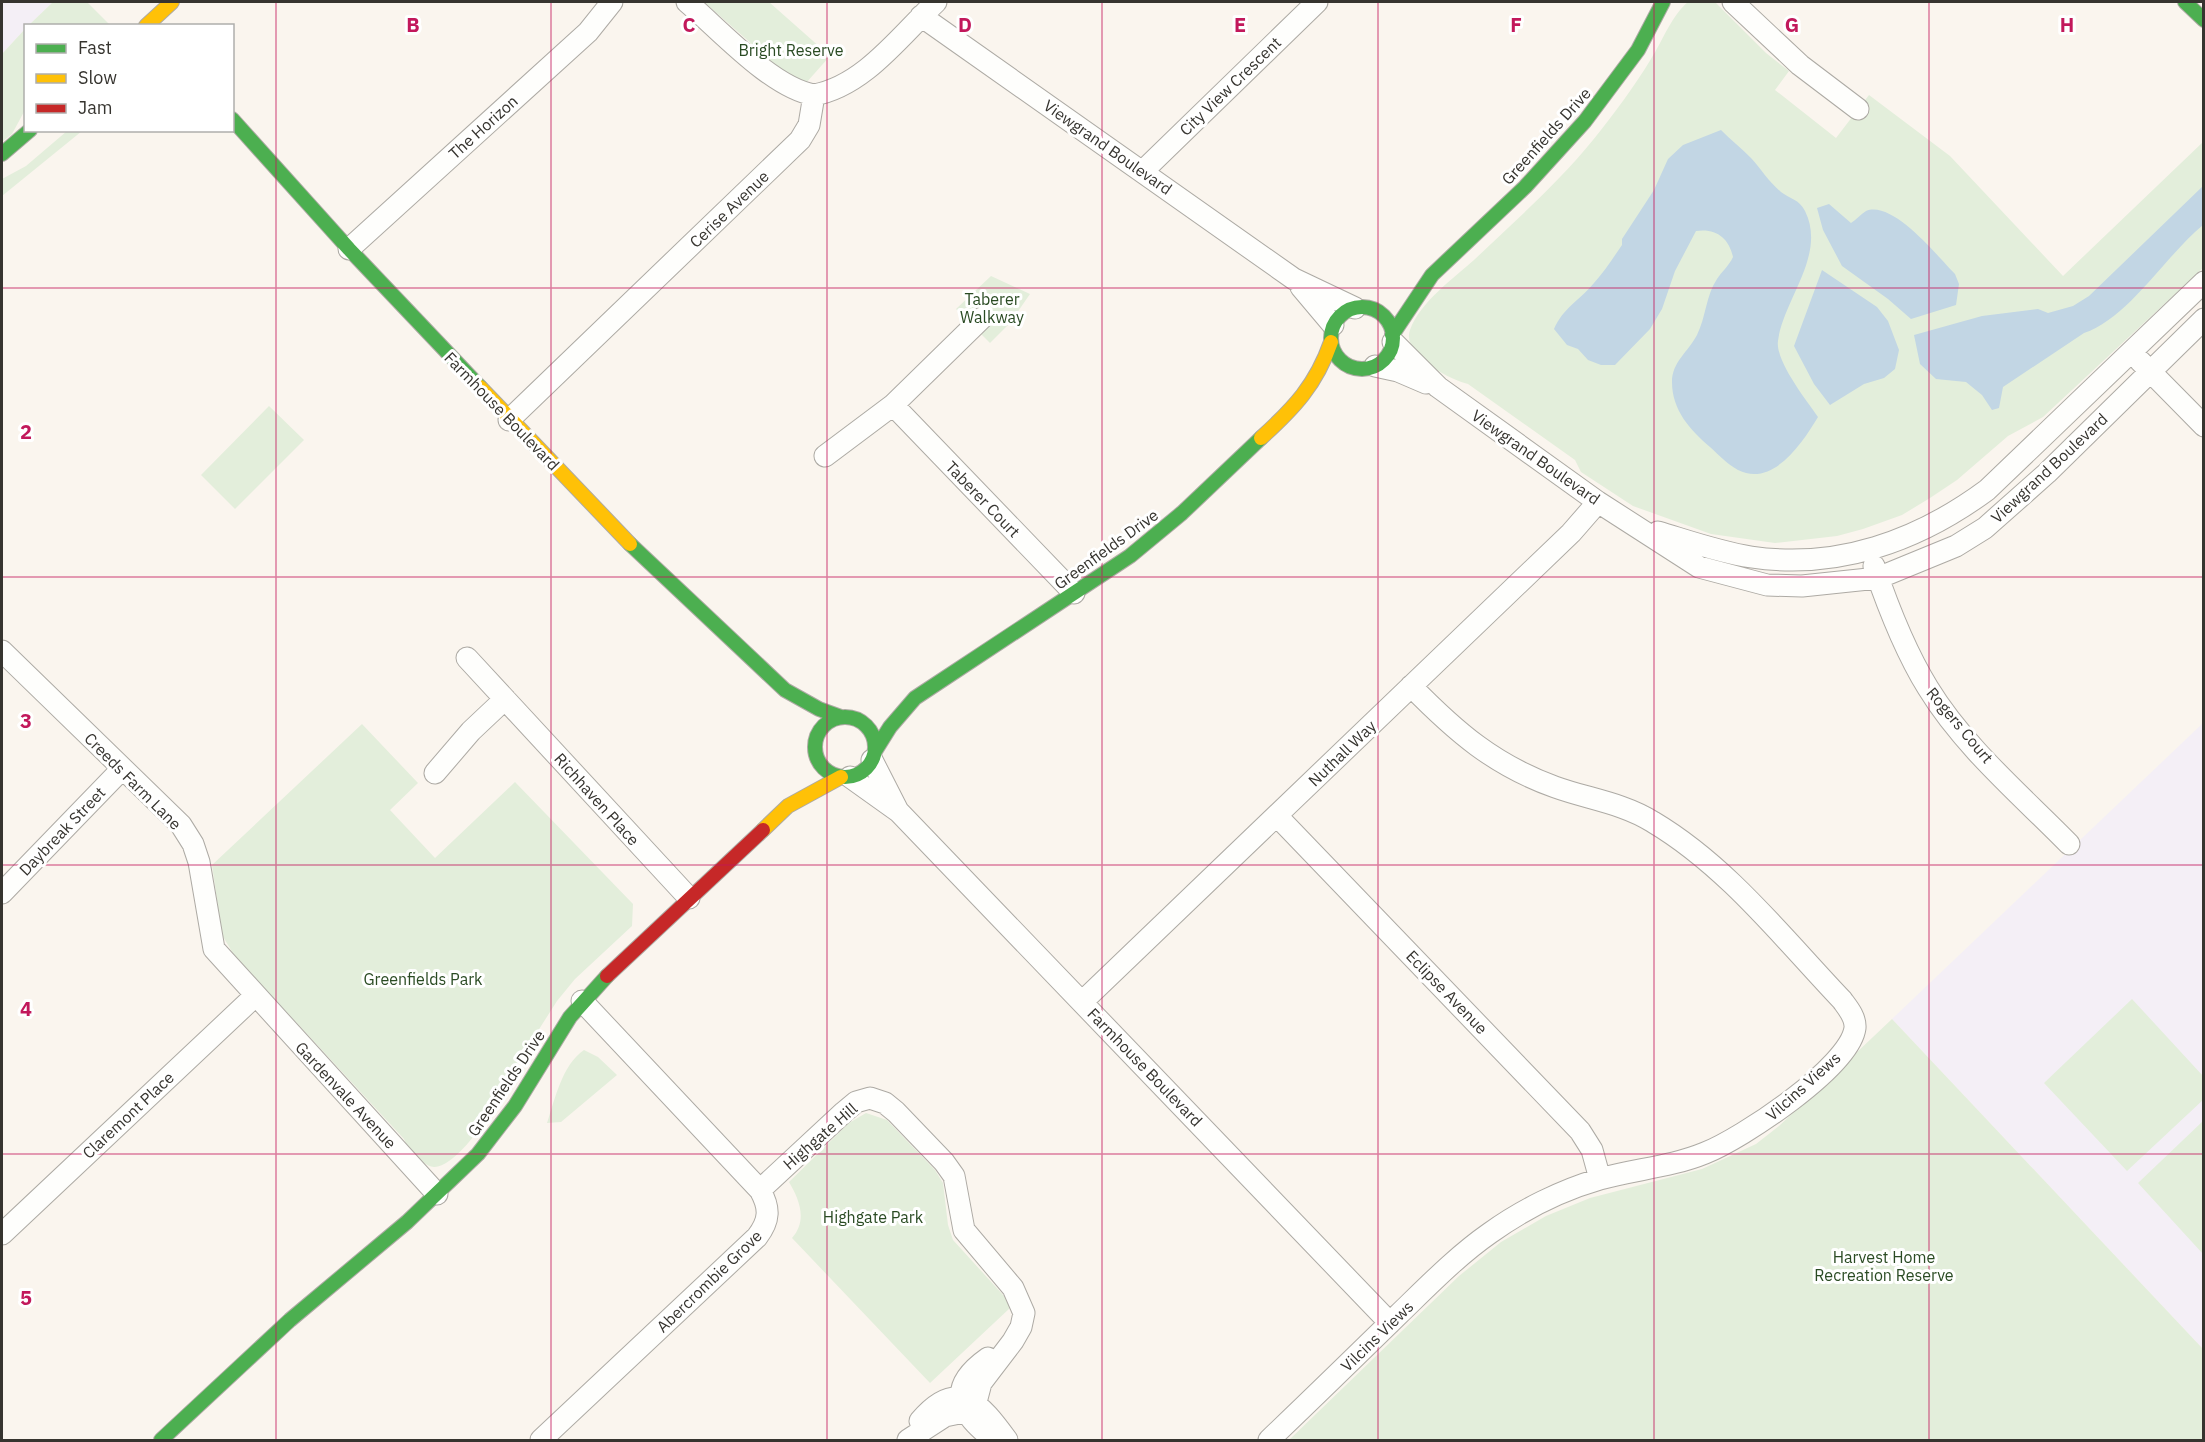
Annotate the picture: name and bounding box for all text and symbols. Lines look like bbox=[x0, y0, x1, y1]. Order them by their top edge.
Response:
text: B bbox=[406, 11, 420, 38]
text: C bbox=[682, 11, 696, 38]
text: D bbox=[958, 11, 972, 38]
text: E bbox=[1234, 11, 1246, 38]
text: F bbox=[1510, 11, 1522, 38]
text: G bbox=[1785, 11, 1799, 38]
text: H bbox=[2060, 11, 2074, 38]
legend bbox=[24, 24, 234, 132]
street label: City View Crescent bbox=[1175, 32, 1285, 140]
text: Fast bbox=[78, 36, 112, 59]
park label: Bright Reserve bbox=[738, 40, 844, 60]
text: Slow bbox=[78, 66, 117, 89]
street label: Greenfields Drive bbox=[1497, 83, 1595, 189]
street label: The Horizon bbox=[444, 91, 522, 163]
street label: Viewgrand Boulevard bbox=[1040, 95, 1176, 199]
text: Jam bbox=[78, 96, 113, 119]
street label: Cerise Avenue bbox=[685, 166, 773, 252]
park label: Taberer Walkway bbox=[960, 289, 1024, 327]
street label: Farmhouse Boulevard bbox=[440, 348, 564, 474]
street label: Viewgrand Boulevard bbox=[1468, 405, 1604, 509]
street label: Viewgrand Boulevard bbox=[1987, 409, 2111, 527]
text: 2 bbox=[20, 418, 32, 445]
street label: Taberer Court bbox=[942, 457, 1024, 541]
street label: Greenfields Drive bbox=[1050, 504, 1162, 593]
street label: Rogers Court bbox=[1922, 683, 1998, 767]
text: 3 bbox=[20, 707, 32, 734]
street label: Nuthall Way bbox=[1304, 716, 1380, 790]
street label: Creeds Farm Lane bbox=[80, 728, 186, 834]
street label: Richhaven Place bbox=[550, 749, 644, 850]
street label: Daybreak Street bbox=[15, 782, 109, 880]
street label: Eclipse Avenue bbox=[1402, 946, 1492, 1038]
park label: Greenfields Park bbox=[363, 969, 483, 989]
text: 4 bbox=[20, 995, 32, 1022]
street label: Farmhouse Boulevard bbox=[1083, 1004, 1207, 1130]
street label: Greenfields Drive bbox=[463, 1026, 549, 1140]
street label: Gardenvale Avenue bbox=[291, 1037, 401, 1153]
street label: Vilcins Views bbox=[1762, 1047, 1844, 1125]
street label: Claremont Place bbox=[78, 1067, 178, 1163]
street label: Highgate Hill bbox=[779, 1098, 861, 1174]
park label: Highgate Park bbox=[823, 1207, 924, 1227]
street label: Abercrombie Grove bbox=[652, 1225, 766, 1336]
park label: Harvest Home Recreation Reserve bbox=[1814, 1247, 1954, 1285]
text: 5 bbox=[20, 1284, 32, 1311]
street label: Vilcins Views bbox=[1336, 1296, 1418, 1376]

